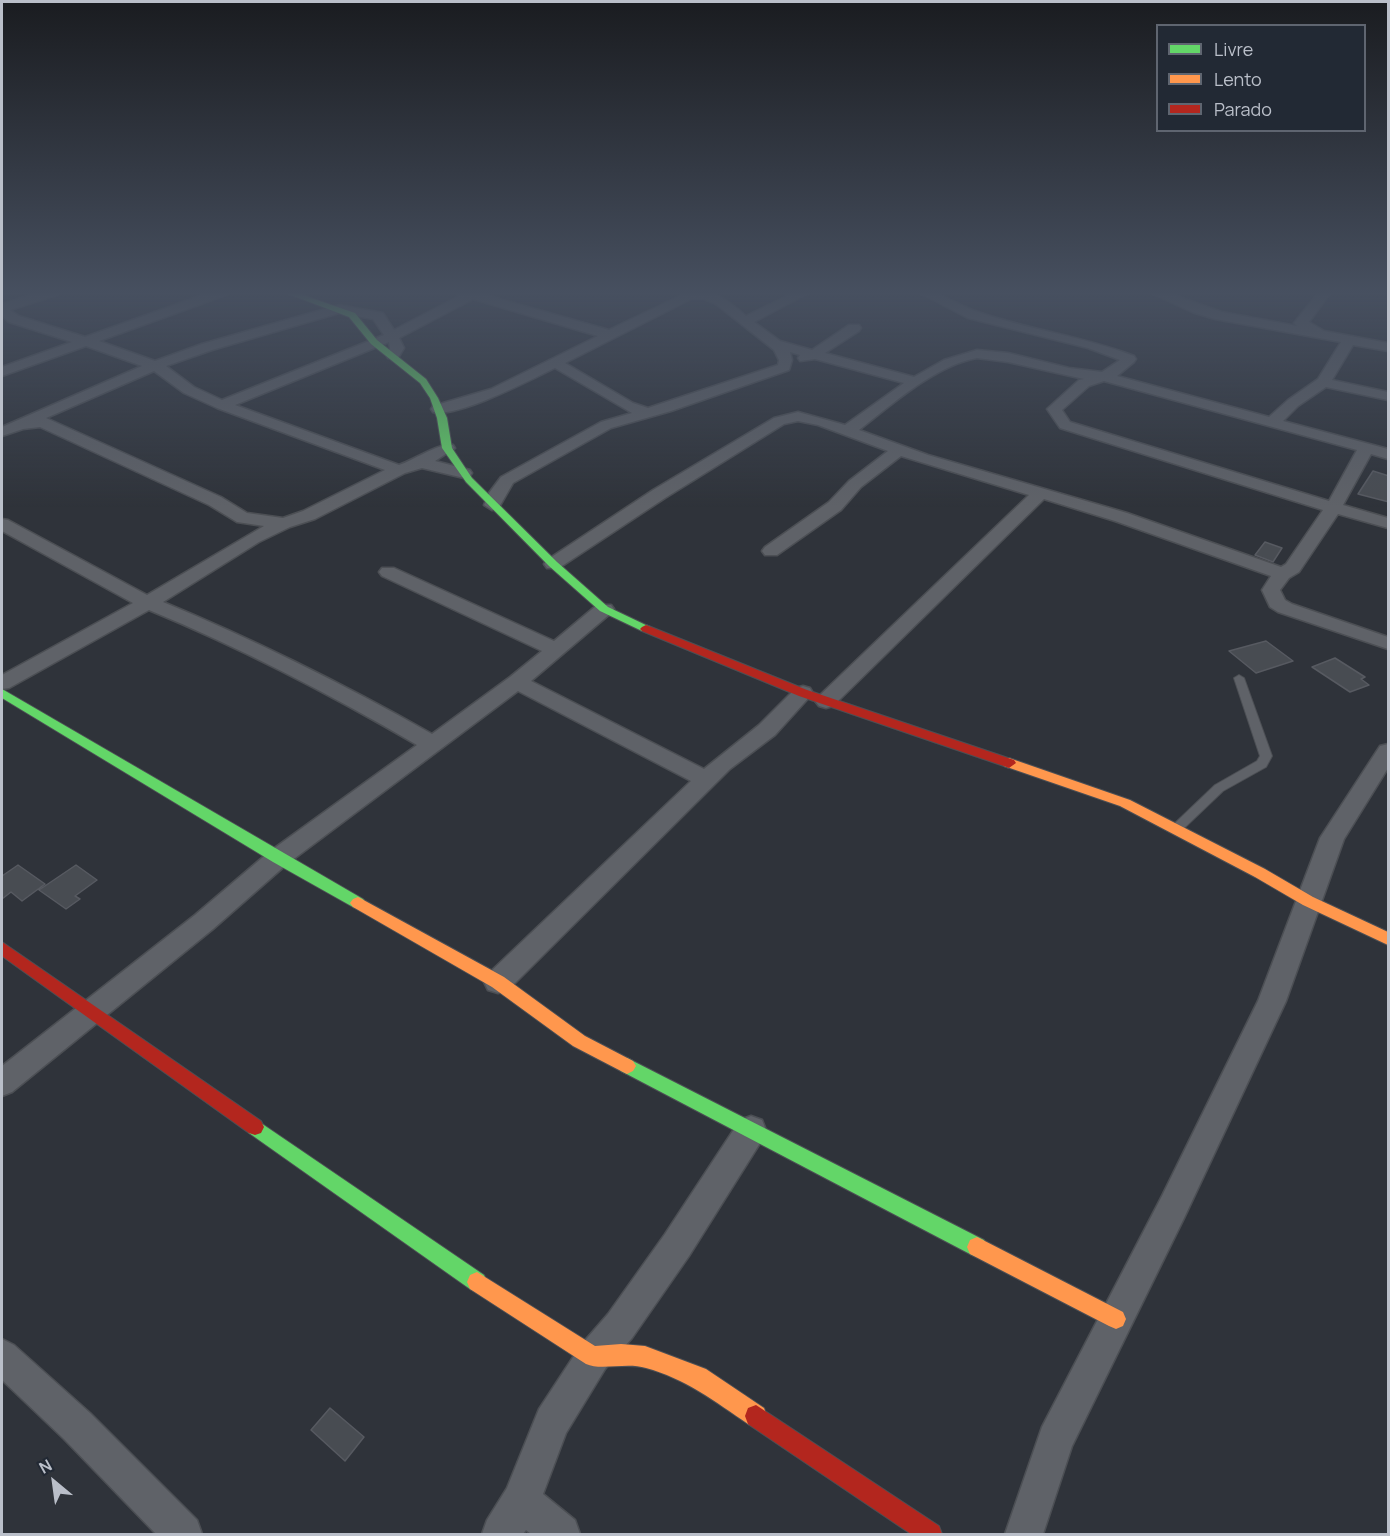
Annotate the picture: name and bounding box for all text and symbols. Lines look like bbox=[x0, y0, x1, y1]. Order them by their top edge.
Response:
legend bbox=[1156, 24, 1366, 132]
text: Livre bbox=[1214, 37, 1253, 61]
text: Lento bbox=[1214, 67, 1262, 91]
text: Parado bbox=[1214, 97, 1272, 121]
north arrow bbox=[24, 1452, 84, 1512]
text: N bbox=[35, 1454, 56, 1479]

